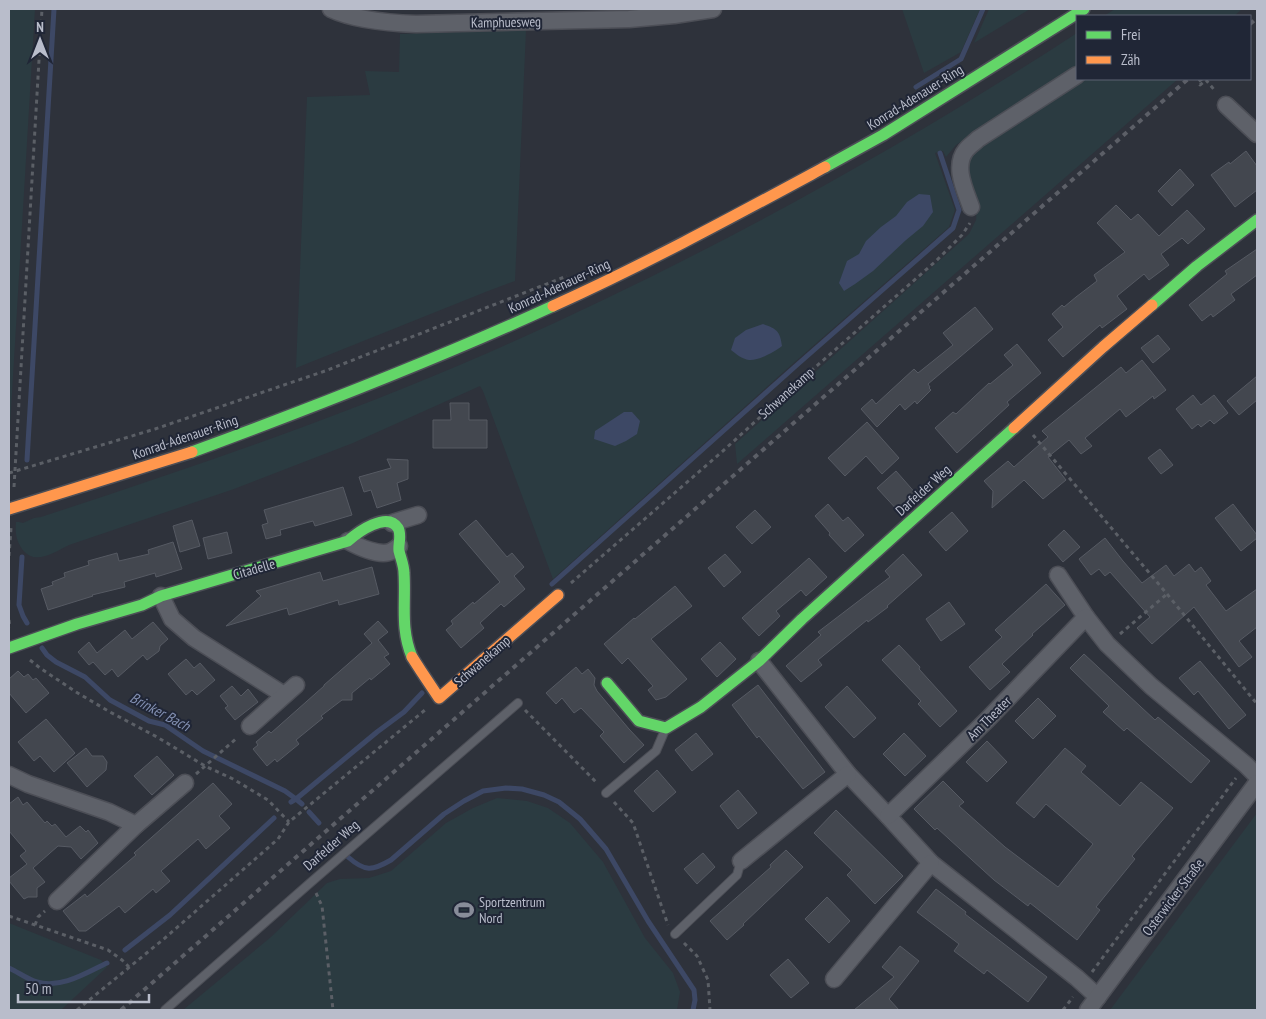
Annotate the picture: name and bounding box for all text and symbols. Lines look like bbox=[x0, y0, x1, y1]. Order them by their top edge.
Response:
street label: Kamphuesweg bbox=[471, 12, 541, 32]
north arrow bbox=[15, 15, 65, 65]
legend bbox=[1076, 15, 1251, 80]
text: N bbox=[36, 18, 44, 36]
text: Frei bbox=[1121, 25, 1141, 44]
text: Zäh bbox=[1121, 50, 1140, 69]
street label: Konrad-Adenauer-Ring bbox=[864, 60, 966, 134]
street label: Konrad-Adenauer-Ring bbox=[505, 255, 613, 317]
street label: Schwanekamp bbox=[754, 363, 818, 423]
street label: Konrad-Adenauer-Ring bbox=[130, 411, 240, 463]
street label: Darfelder Weg bbox=[892, 460, 954, 520]
street label: Citadelle bbox=[231, 554, 277, 584]
street label: Schwanekamp bbox=[450, 632, 514, 690]
water label: Brinker Bach bbox=[127, 688, 195, 736]
street label: Am Theater bbox=[963, 692, 1015, 744]
street label: Darfelder Weg bbox=[299, 816, 363, 874]
street label: Osterwicker Straße bbox=[1138, 855, 1208, 939]
place label: Sportzentrum Nord bbox=[479, 893, 545, 927]
sports icon: Sportzentrum Nord bbox=[453, 899, 475, 921]
scale bar bbox=[18, 972, 149, 1004]
text: 50 m bbox=[25, 979, 51, 998]

